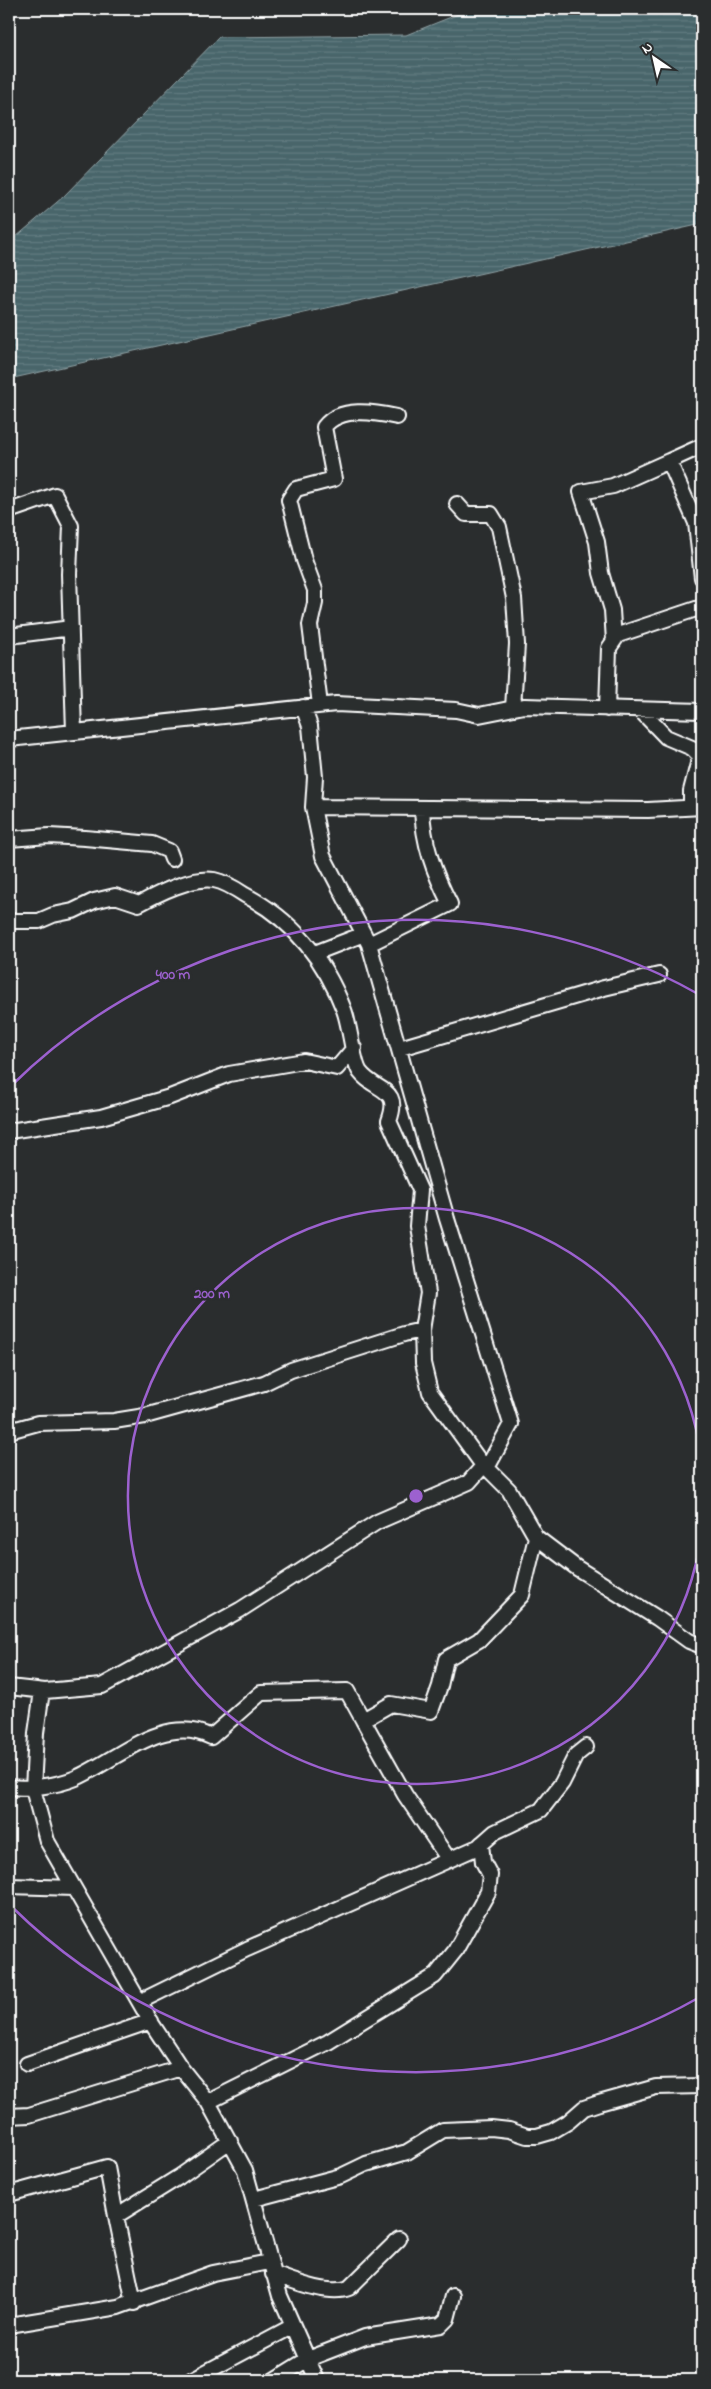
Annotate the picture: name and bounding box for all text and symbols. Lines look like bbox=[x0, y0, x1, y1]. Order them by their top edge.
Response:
north arrow bbox=[628, 32, 678, 82]
text: N bbox=[638, 37, 657, 60]
text: 400 m bbox=[155, 964, 191, 986]
text: 200 m bbox=[193, 1283, 230, 1305]
centre of rings bbox=[407, 1487, 425, 1505]

